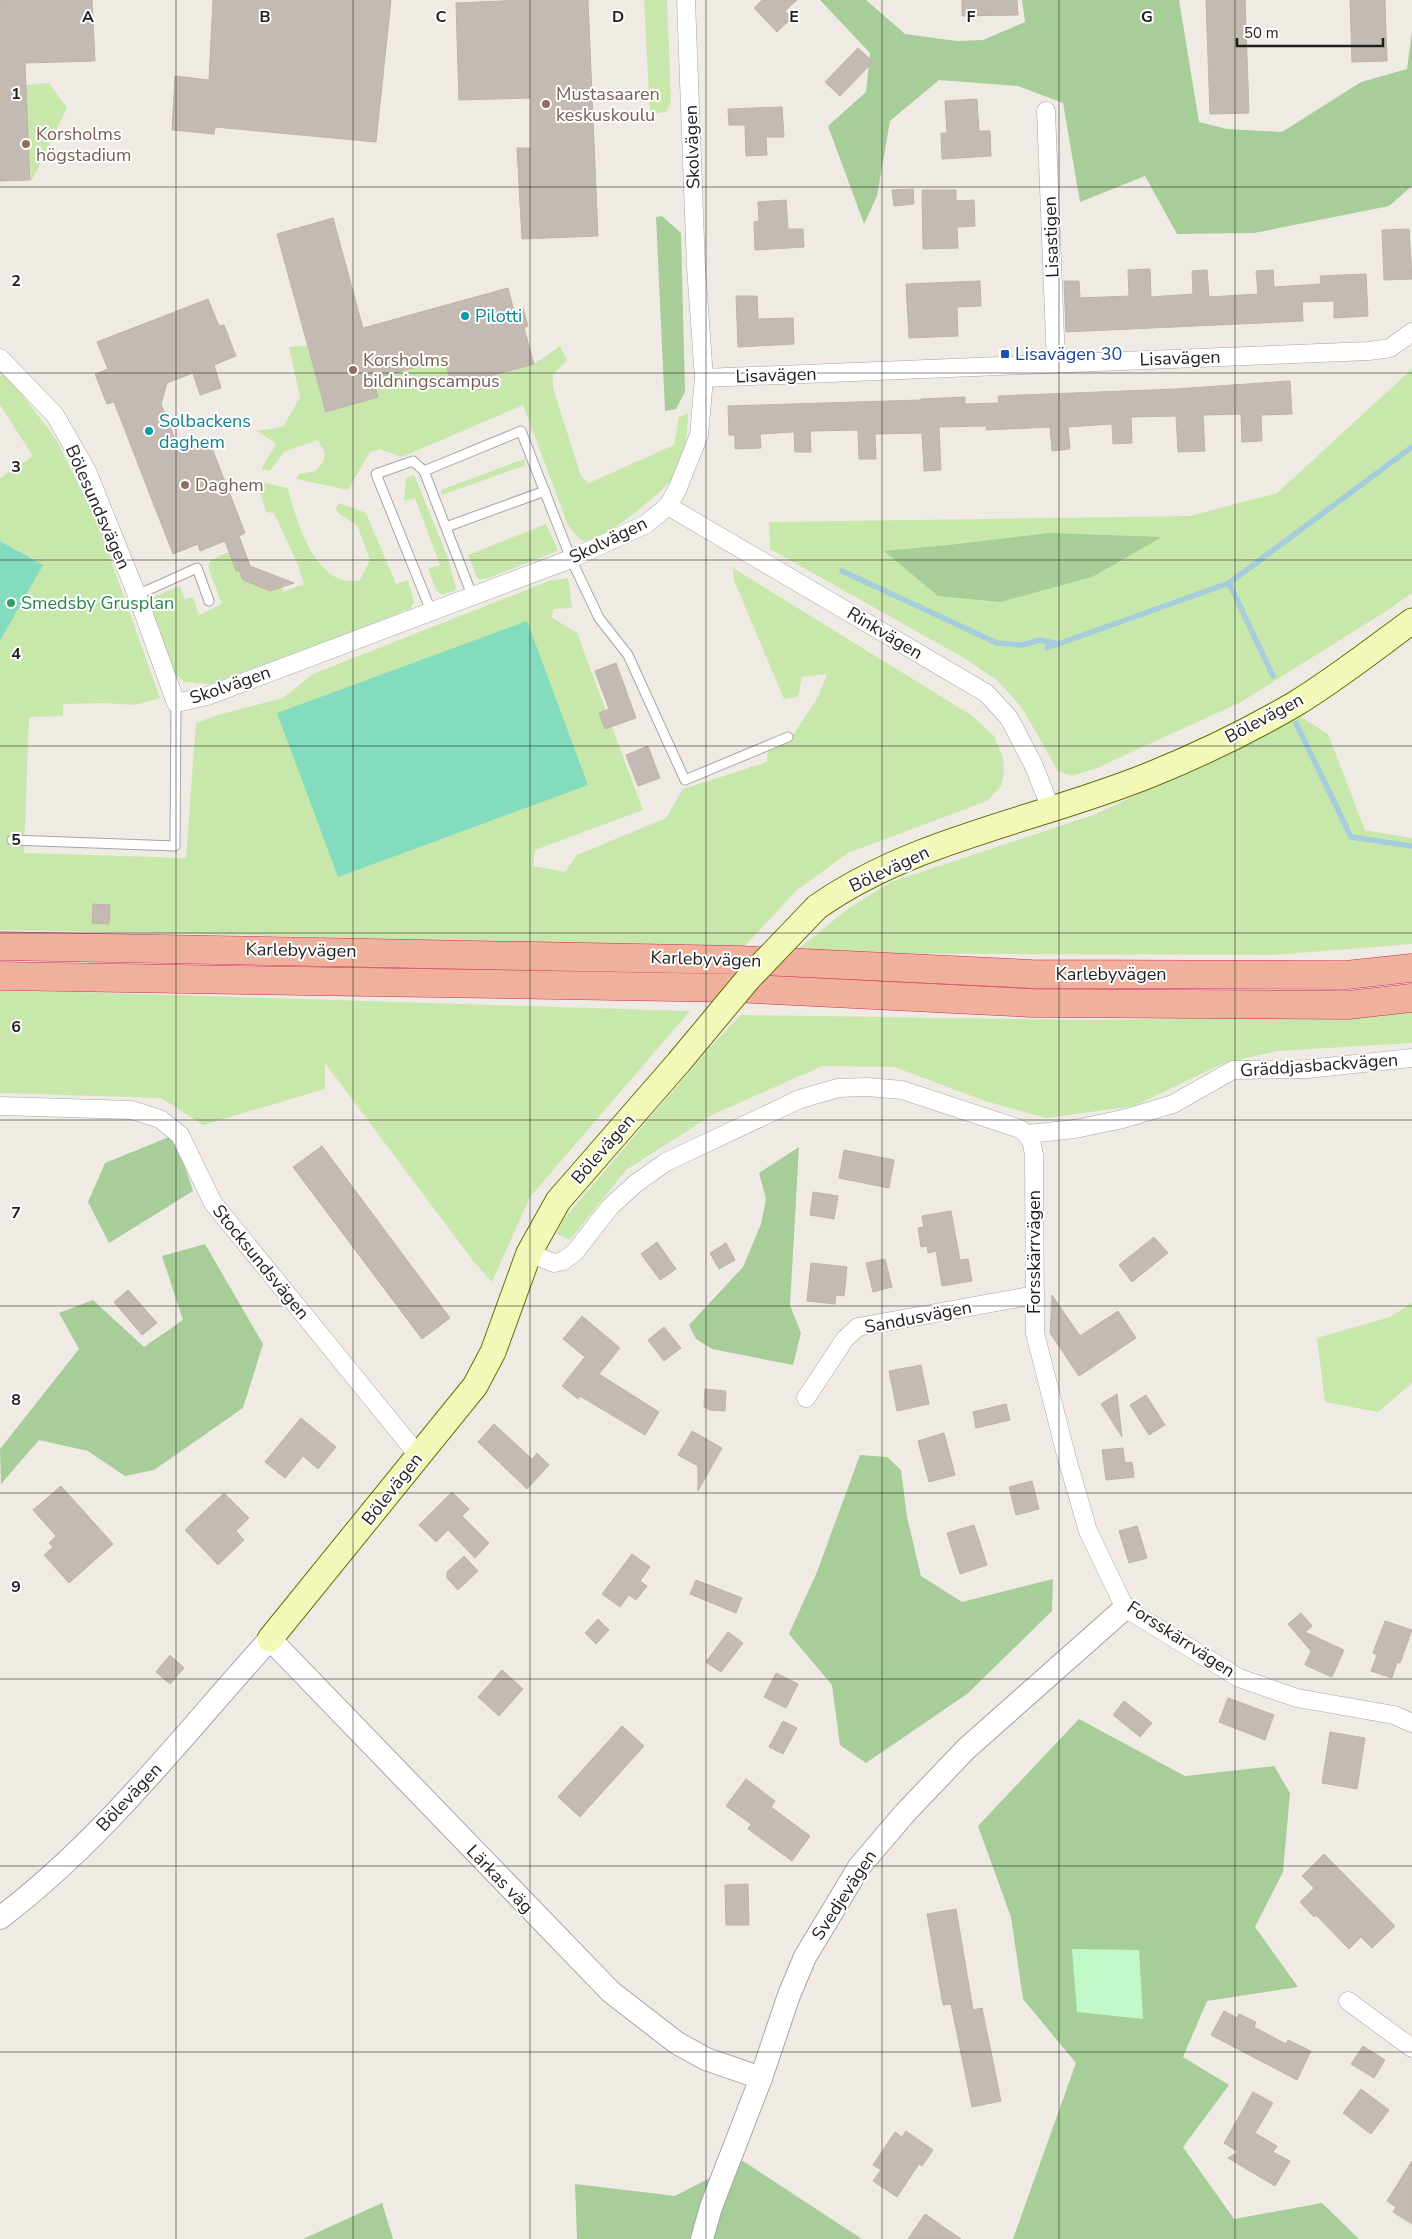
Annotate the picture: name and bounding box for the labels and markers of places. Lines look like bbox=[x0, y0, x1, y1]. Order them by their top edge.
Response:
place label: Mustasaaren keskuskoulu bbox=[556, 82, 660, 127]
marker: Mustasaaren keskuskoulu bbox=[540, 98, 552, 110]
place label: Korsholms högstadium bbox=[36, 122, 131, 167]
marker: Korsholms högstadium bbox=[20, 138, 32, 150]
place label: Pilotti bbox=[475, 304, 522, 328]
marker: Pilotti bbox=[459, 310, 471, 322]
place label: Lisavägen 30 bbox=[1015, 342, 1122, 366]
place label: Korsholms bildningscampus bbox=[363, 348, 500, 393]
marker: Lisavägen 30 bbox=[999, 348, 1011, 360]
marker: Korsholms bildningscampus bbox=[347, 364, 359, 376]
place label: Solbackens daghem bbox=[159, 409, 251, 454]
marker: Solbackens daghem bbox=[143, 425, 155, 437]
place label: Daghem bbox=[195, 473, 264, 497]
marker: Daghem bbox=[179, 479, 191, 491]
place label: Smedsby Grusplan bbox=[21, 591, 174, 615]
marker: Smedsby Grusplan bbox=[5, 597, 17, 609]

